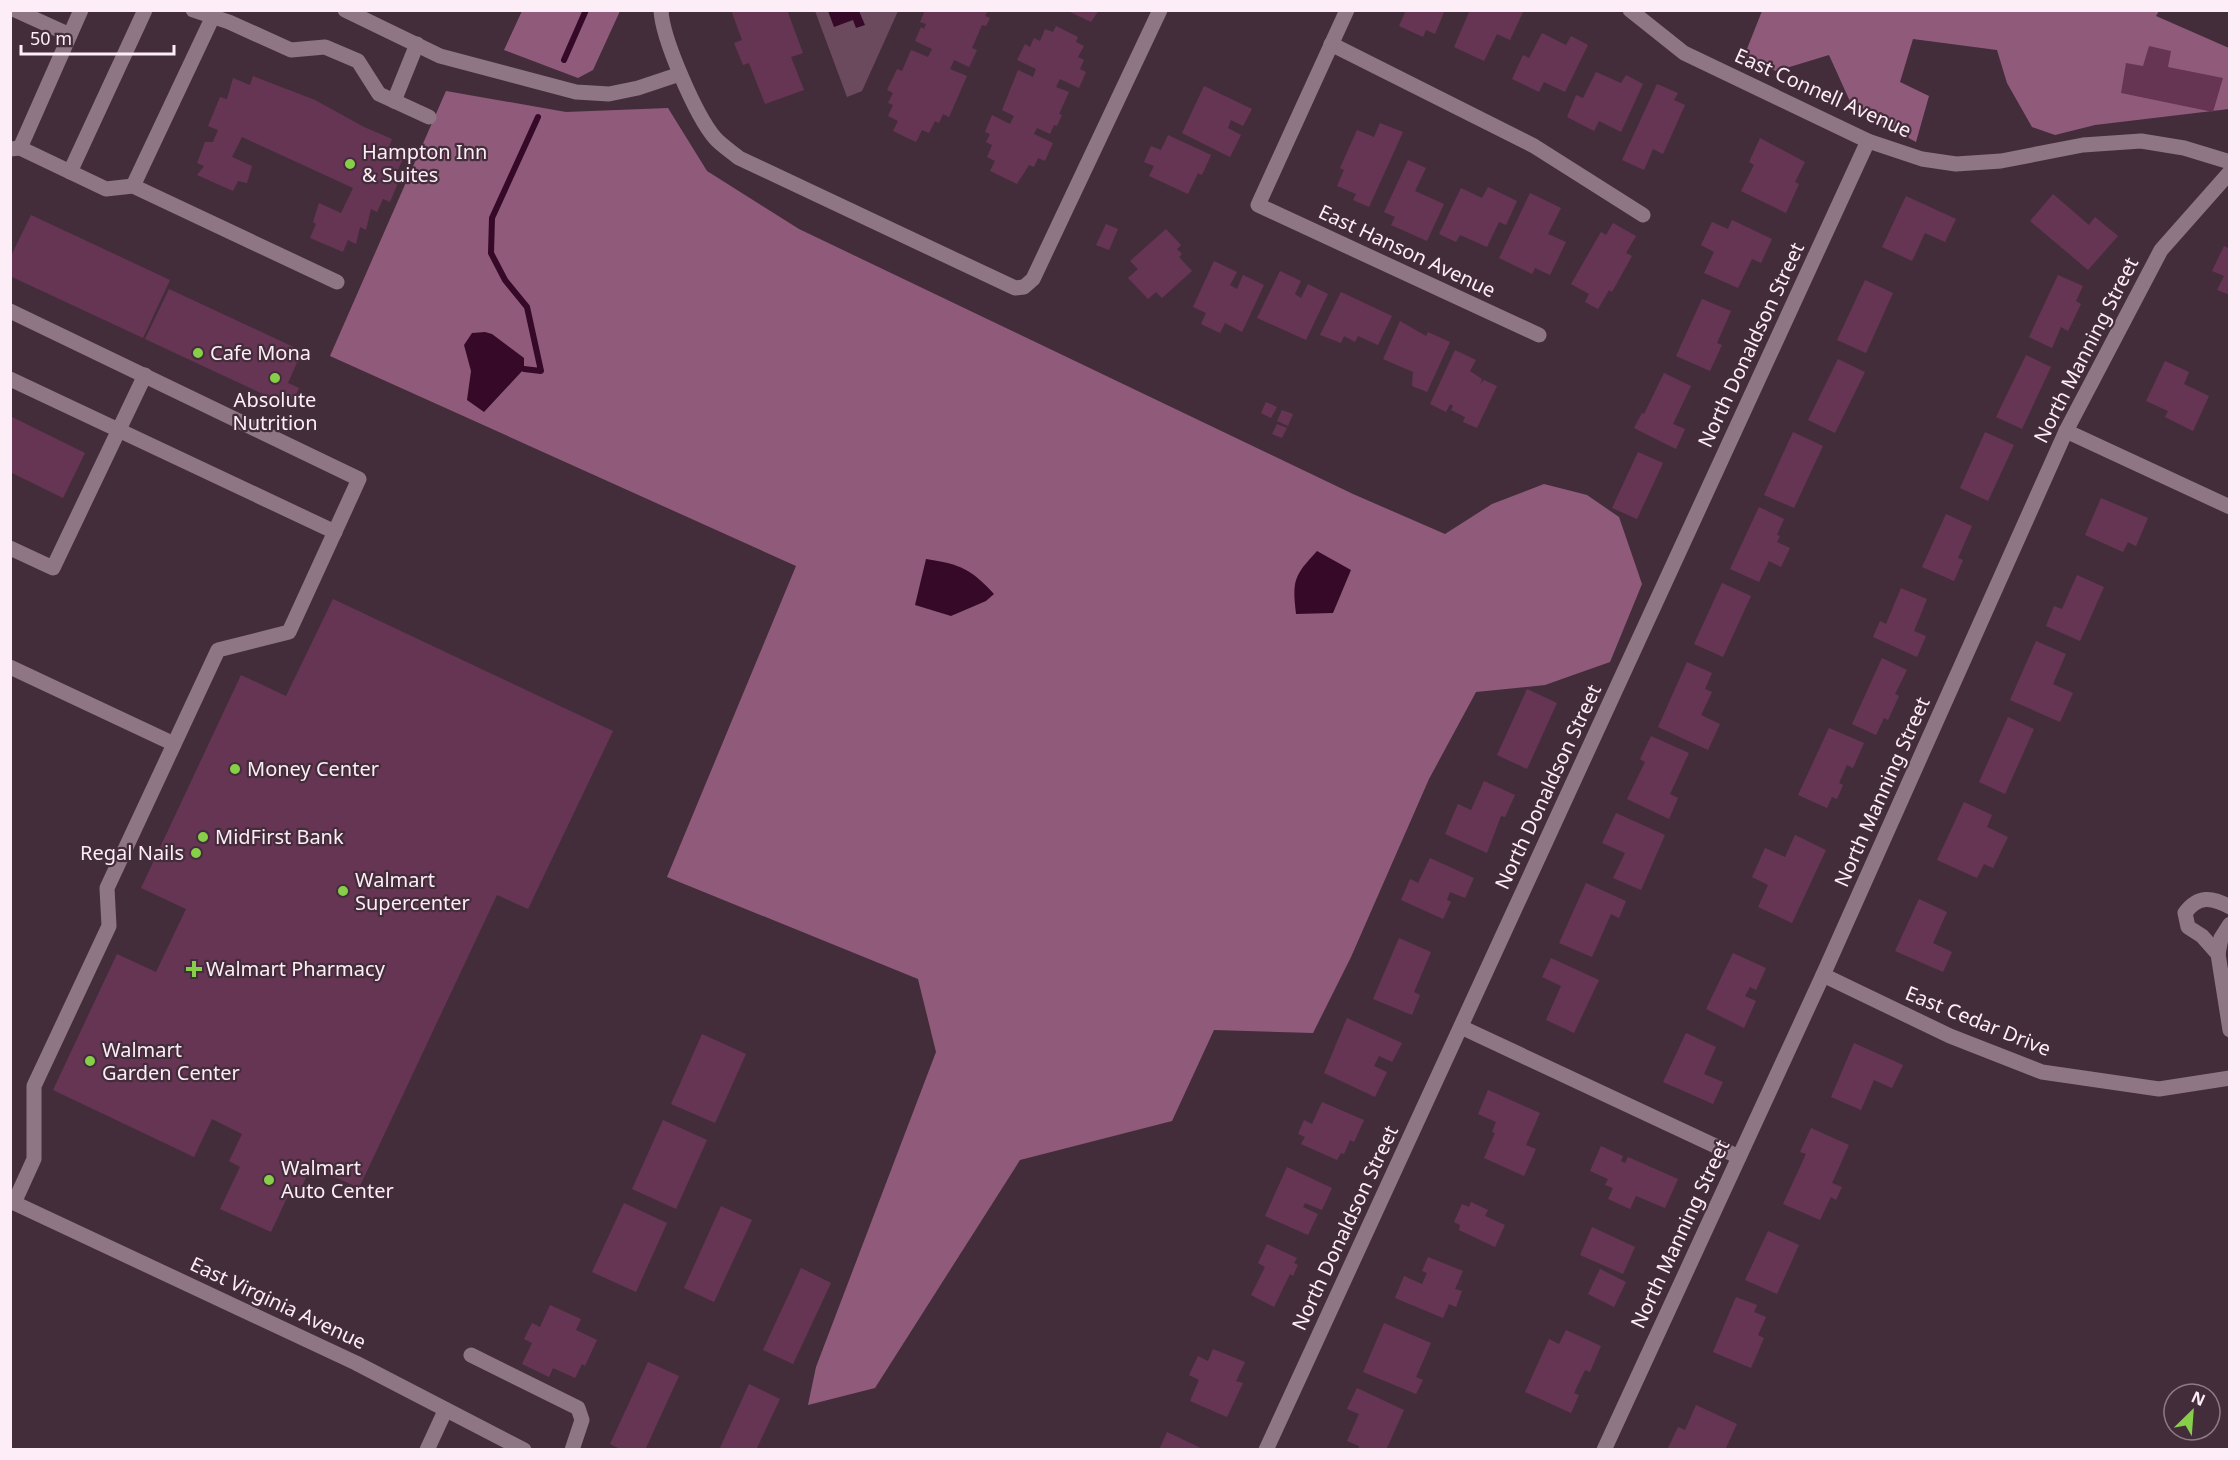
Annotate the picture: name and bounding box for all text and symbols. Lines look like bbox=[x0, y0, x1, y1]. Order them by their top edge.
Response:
scale bar bbox=[21, 18, 174, 56]
text: 50 m bbox=[30, 26, 72, 50]
street label: East Connell Avenue bbox=[1731, 41, 1916, 144]
place label: Hampton Inn & Suites bbox=[362, 138, 487, 188]
marker: Hampton Inn & Suites bbox=[343, 157, 357, 171]
street label: East Hanson Avenue bbox=[1314, 198, 1500, 303]
street label: North Donaldson Street bbox=[1691, 238, 1810, 452]
street label: North Manning Street bbox=[2027, 252, 2144, 447]
place label: Cafe Mona bbox=[210, 339, 311, 366]
marker: Cafe Mona bbox=[191, 346, 205, 360]
marker: Absolute Nutrition bbox=[268, 371, 282, 385]
place label: Absolute Nutrition bbox=[232, 386, 318, 436]
street label: North Donaldson Street bbox=[1488, 680, 1607, 894]
street label: North Manning Street bbox=[1827, 693, 1936, 891]
place label: Money Center bbox=[247, 755, 379, 782]
marker: Money Center bbox=[228, 762, 242, 776]
place label: MidFirst Bank bbox=[215, 823, 344, 850]
marker: MidFirst Bank bbox=[196, 830, 210, 844]
place label: Regal Nails bbox=[80, 839, 184, 866]
marker: Regal Nails bbox=[189, 846, 203, 860]
place label: Walmart Supercenter bbox=[355, 866, 470, 916]
marker: Walmart Supercenter bbox=[336, 884, 350, 898]
place label: Walmart Pharmacy bbox=[206, 955, 386, 982]
marker: Walmart Pharmacy bbox=[187, 962, 201, 976]
street label: East Cedar Drive bbox=[1901, 979, 2055, 1062]
place label: Walmart Garden Center bbox=[102, 1036, 240, 1086]
marker: Walmart Garden Center bbox=[83, 1054, 97, 1068]
street label: North Donaldson Street bbox=[1285, 1121, 1404, 1335]
street label: North Manning Street bbox=[1624, 1135, 1735, 1333]
place label: Walmart Auto Center bbox=[281, 1154, 394, 1204]
marker: Walmart Auto Center bbox=[262, 1173, 276, 1187]
street label: East Virginia Avenue bbox=[186, 1250, 371, 1355]
north arrow bbox=[2162, 1382, 2222, 1442]
text: N bbox=[2188, 1386, 2209, 1411]

